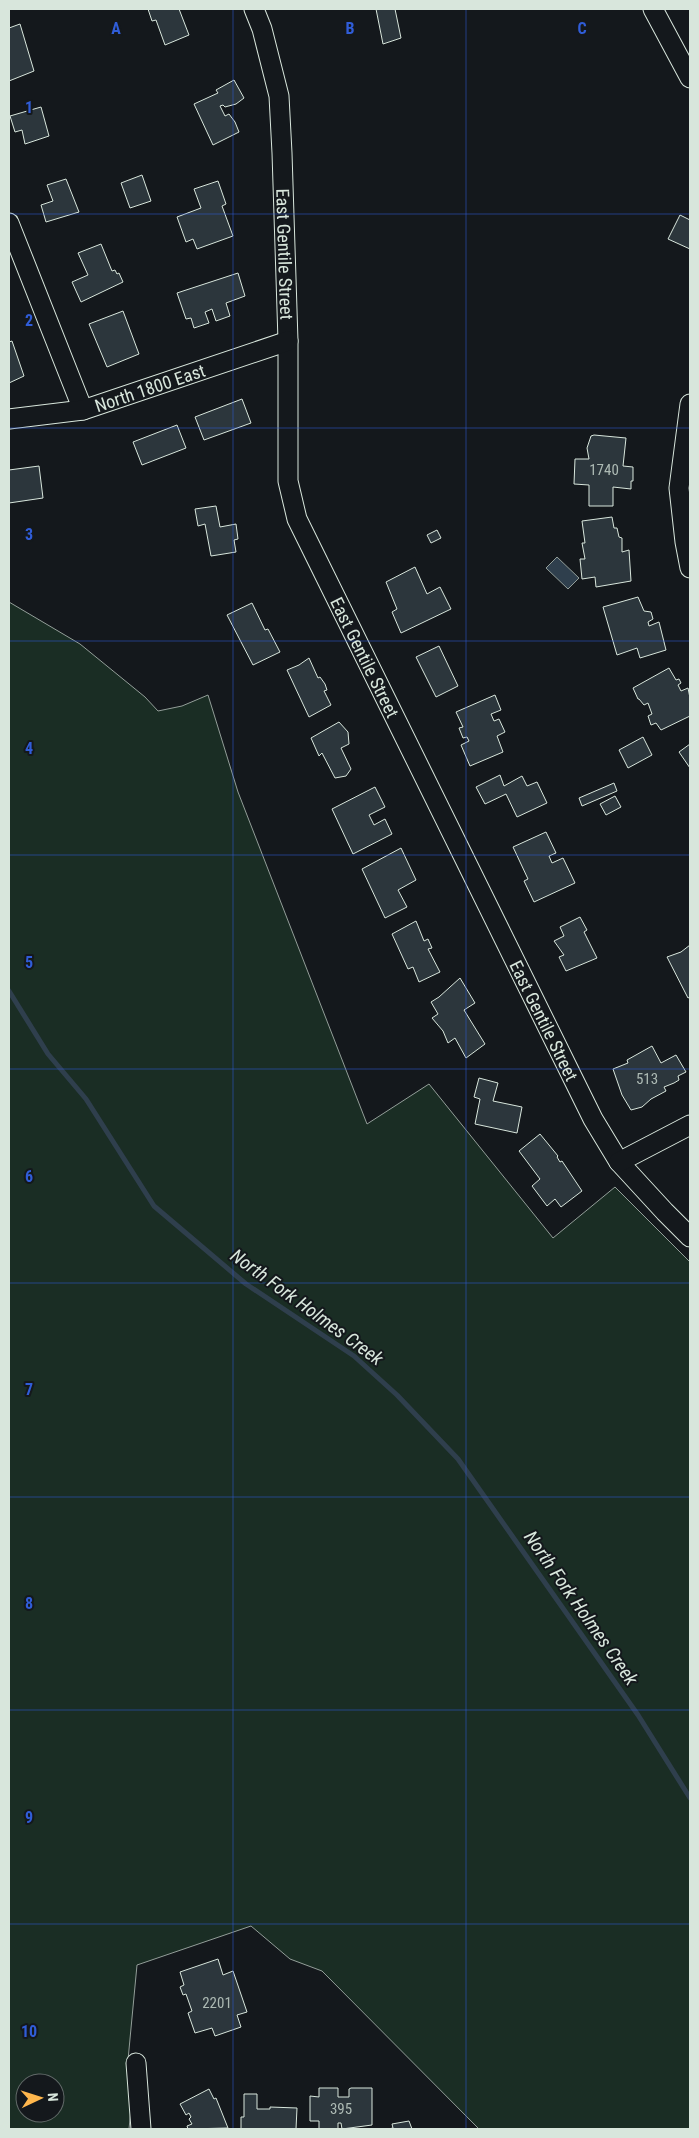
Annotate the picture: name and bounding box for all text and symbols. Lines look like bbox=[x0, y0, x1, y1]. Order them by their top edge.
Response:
text: A bbox=[111, 19, 121, 38]
text: B bbox=[346, 19, 355, 38]
text: C bbox=[577, 19, 587, 38]
text: 1 bbox=[25, 98, 33, 117]
street label: East Gentile Street bbox=[273, 188, 298, 320]
text: 2 bbox=[25, 311, 33, 330]
street label: North 1800 East bbox=[92, 359, 208, 416]
house number: 1740 bbox=[589, 461, 619, 479]
text: 3 bbox=[25, 525, 33, 544]
street label: East Gentile Street bbox=[327, 594, 404, 721]
text: 4 bbox=[25, 739, 33, 758]
text: 5 bbox=[25, 953, 33, 972]
street label: East Gentile Street bbox=[506, 957, 583, 1084]
house number: 513 bbox=[636, 1070, 658, 1088]
text: 6 bbox=[25, 1167, 33, 1186]
water label: North Fork Holmes Creek bbox=[226, 1244, 388, 1371]
text: 7 bbox=[25, 1380, 33, 1399]
water label: North Fork Holmes Creek bbox=[519, 1526, 643, 1690]
text: 8 bbox=[25, 1594, 33, 1613]
text: 9 bbox=[25, 1808, 33, 1827]
house number: 2201 bbox=[202, 1994, 232, 2012]
text: 10 bbox=[21, 2022, 37, 2041]
north arrow bbox=[15, 2073, 65, 2123]
text: N bbox=[45, 2092, 61, 2102]
house number: 395 bbox=[330, 2100, 352, 2118]

